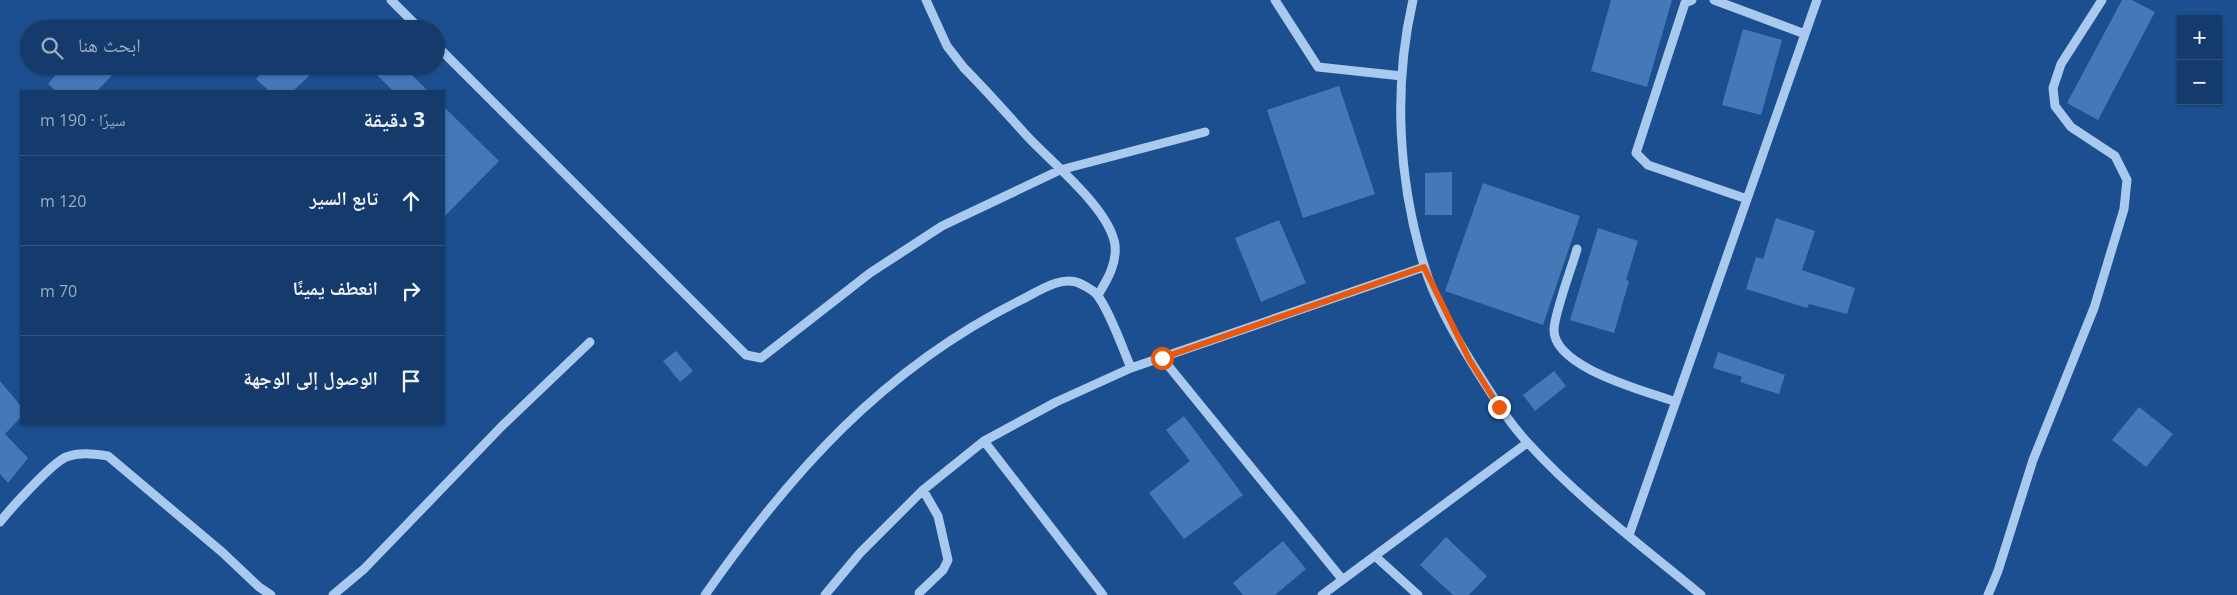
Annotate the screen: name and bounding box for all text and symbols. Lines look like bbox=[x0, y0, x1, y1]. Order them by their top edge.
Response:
map controls bbox=[2177, 15, 2222, 105]
button: + bbox=[2177, 15, 2222, 60]
search box bbox=[20, 20, 445, 75]
text: ابحث هنا bbox=[78, 32, 141, 58]
icon: search bbox=[38, 34, 66, 62]
button: − bbox=[2177, 60, 2222, 105]
text: 3 دقيقة bbox=[363, 105, 425, 133]
text: سيرًا · 190 m bbox=[40, 109, 126, 131]
text: تابع السير bbox=[310, 185, 378, 211]
icon: ahead bbox=[397, 187, 425, 215]
text: 120 m bbox=[40, 190, 86, 212]
text: انعطف يمينًا bbox=[292, 275, 378, 301]
icon: right bbox=[397, 277, 425, 305]
text: 70 m bbox=[40, 280, 77, 302]
route start bbox=[1151, 347, 1174, 370]
text: الوصول إلى الوجهة bbox=[243, 365, 378, 391]
icon: arrive bbox=[397, 367, 425, 395]
route end bbox=[1488, 396, 1511, 419]

